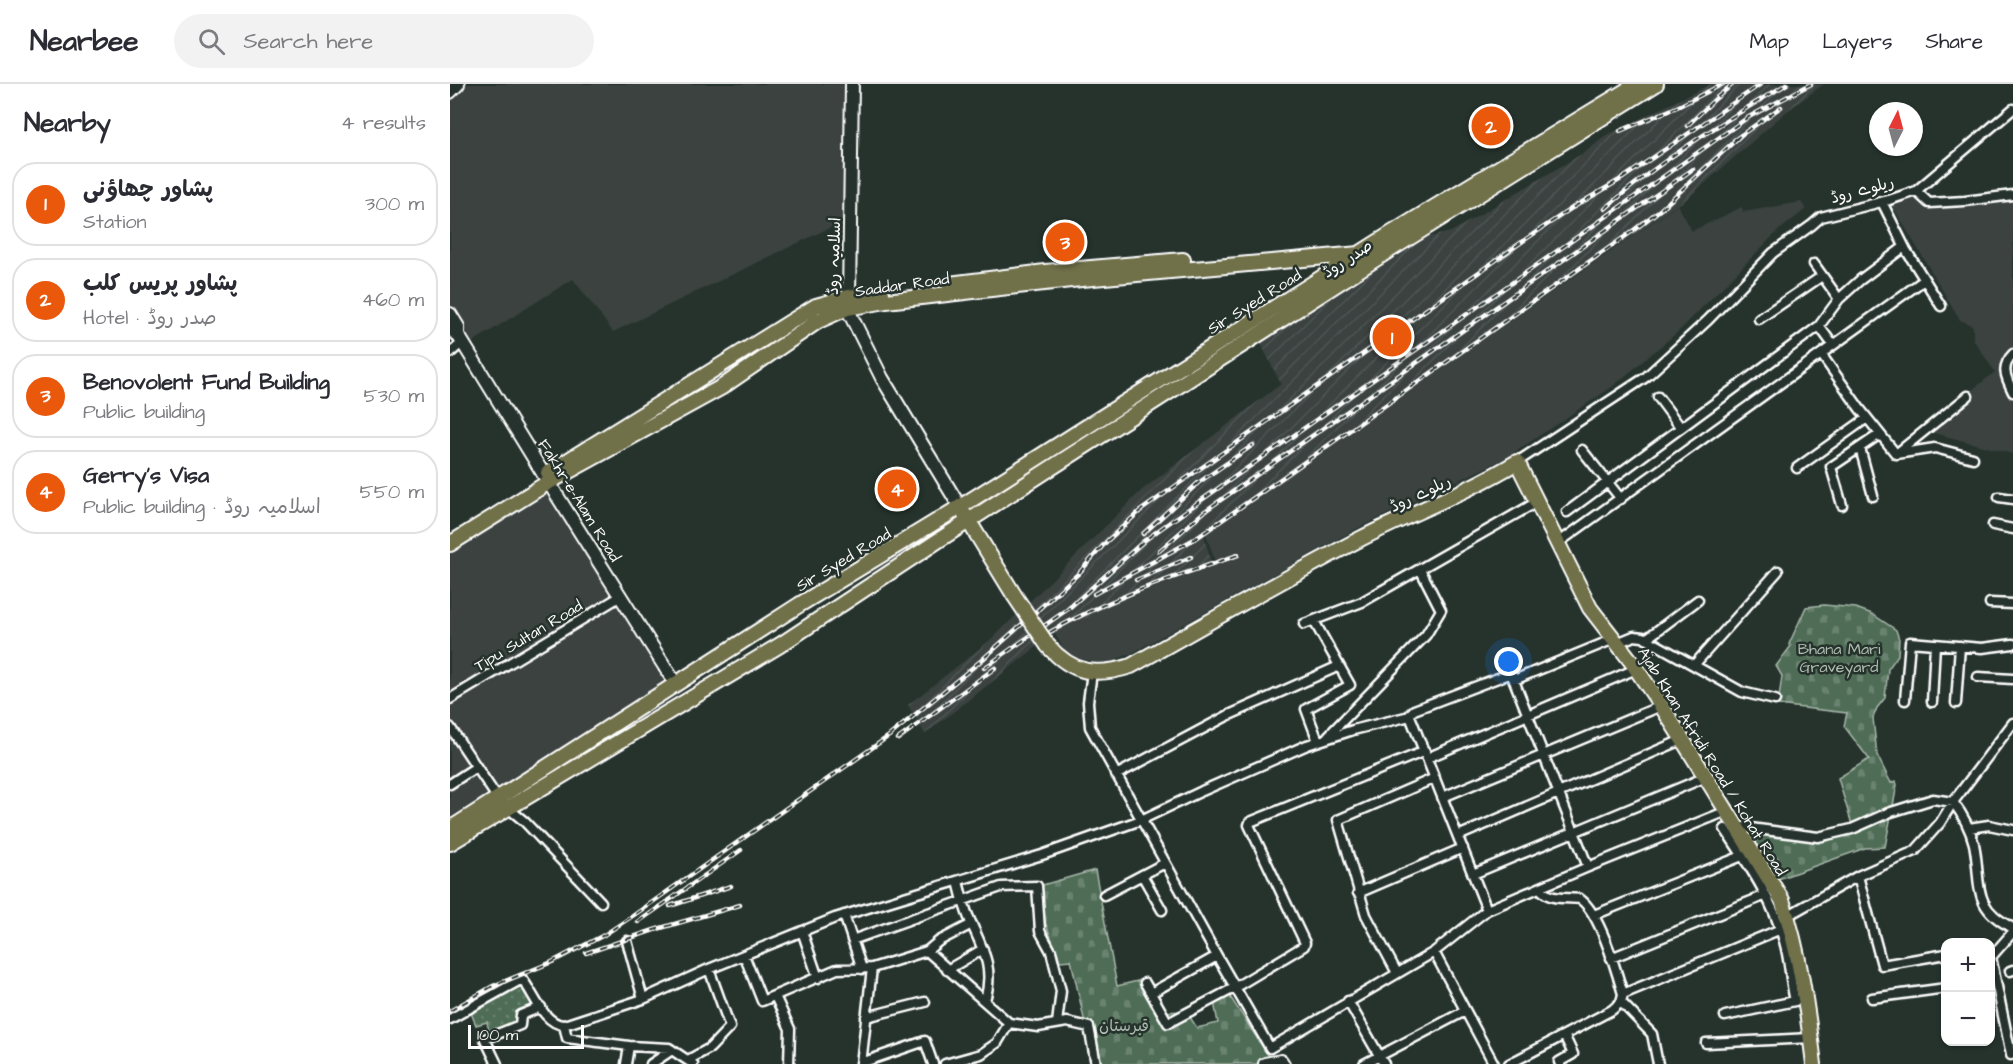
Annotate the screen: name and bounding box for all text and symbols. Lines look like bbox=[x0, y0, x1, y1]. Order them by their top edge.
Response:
search box bbox=[174, 14, 594, 68]
text: Nearbee bbox=[30, 22, 138, 61]
icon: search bbox=[195, 25, 228, 58]
text: Search here bbox=[243, 26, 373, 57]
text: Map bbox=[1749, 27, 1789, 56]
text: Layers bbox=[1822, 27, 1892, 56]
text: Share bbox=[1925, 27, 1983, 56]
north arrow bbox=[1869, 102, 1923, 156]
pin: 2 bbox=[1472, 104, 1510, 148]
text: Nearby bbox=[24, 105, 111, 141]
text: 4 results bbox=[341, 109, 426, 137]
street label: ریلوے روڈ bbox=[1828, 171, 1896, 209]
text: پشاور چھاؤنی bbox=[83, 174, 213, 205]
text: 1 bbox=[44, 190, 47, 218]
text: 300 m bbox=[365, 190, 424, 218]
text: Station bbox=[83, 208, 146, 236]
street label: اسلامیہ روڈ bbox=[822, 217, 846, 295]
pin: 3 bbox=[1046, 220, 1084, 264]
street label: صدر روڈ bbox=[1318, 234, 1377, 283]
street label: Sir Syed Road bbox=[1203, 264, 1306, 340]
street label: Saddar Road bbox=[854, 267, 951, 302]
text: پشاور پریس کلب bbox=[83, 268, 237, 299]
text: 2 bbox=[40, 286, 51, 314]
text: 460 m bbox=[362, 286, 424, 314]
text: Hotel · صدر روڈ bbox=[83, 304, 217, 332]
pin: 1 bbox=[1372, 314, 1412, 360]
text: Benovolent Fund Building bbox=[83, 367, 330, 398]
text: 3 bbox=[40, 382, 51, 410]
text: 530 m bbox=[363, 382, 424, 410]
text: Public building bbox=[83, 398, 205, 426]
street label: Fakhr-e-Alam Road bbox=[532, 435, 626, 566]
text: Gerry's Visa bbox=[83, 460, 209, 491]
pin: 4 bbox=[878, 466, 916, 512]
street label: ریلوے روڈ bbox=[1386, 470, 1455, 518]
text: 4 bbox=[39, 478, 52, 506]
text: 550 m bbox=[359, 478, 424, 506]
text: Public building · اسلامیہ روڈ bbox=[83, 493, 321, 521]
street label: Sir Syed Road bbox=[792, 523, 896, 598]
street label: Tipu Sultan Road bbox=[470, 595, 587, 677]
park label: Bhana Mari Graveyard bbox=[1798, 638, 1881, 679]
street label: Ajab Khan Afridi Road / Kohat Road bbox=[1632, 643, 1792, 880]
your location bbox=[1494, 647, 1523, 676]
map controls bbox=[1941, 938, 1995, 1046]
button: + bbox=[1941, 938, 1995, 992]
button: − bbox=[1941, 992, 1995, 1046]
park label: قبرستان bbox=[1099, 1015, 1149, 1037]
scale bar bbox=[468, 1022, 584, 1050]
text: 100 m bbox=[477, 1024, 518, 1046]

